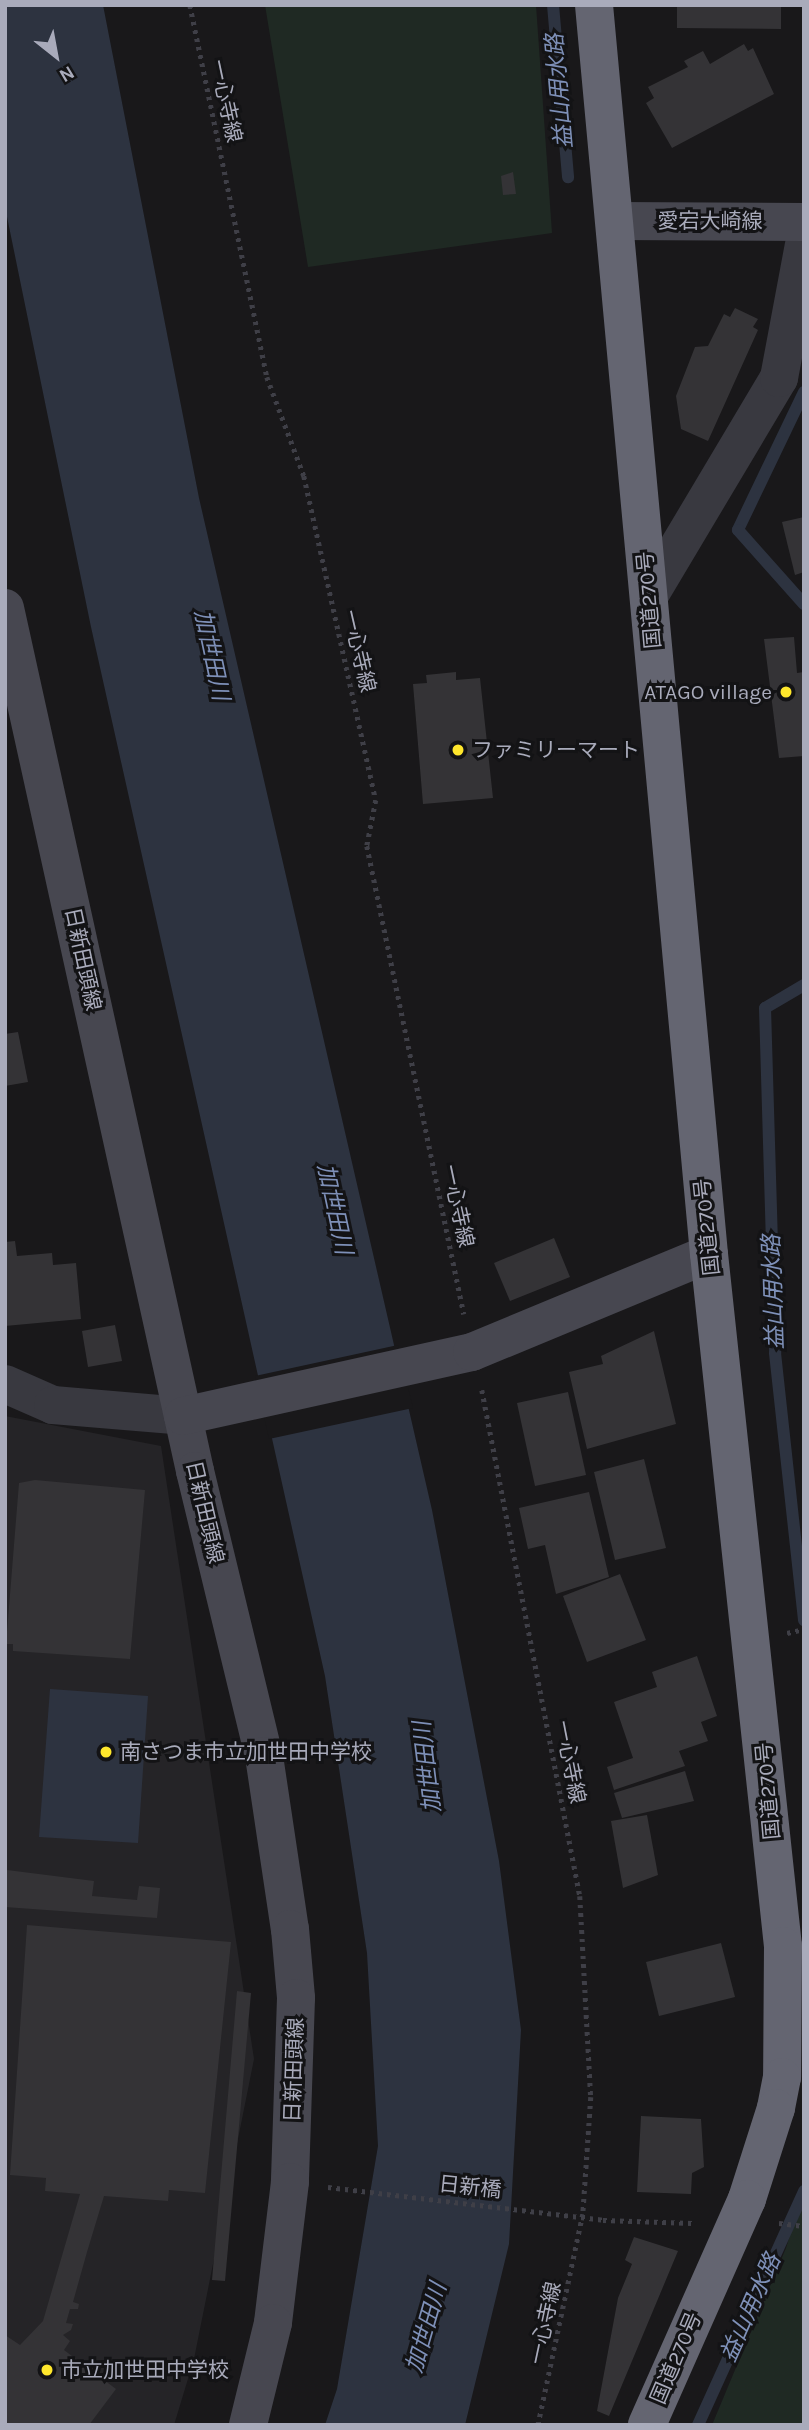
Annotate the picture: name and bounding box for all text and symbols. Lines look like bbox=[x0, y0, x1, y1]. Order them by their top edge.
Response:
north arrow bbox=[21, 21, 91, 91]
water label: 益山用水路 bbox=[541, 33, 579, 149]
street label: 一心寺線 bbox=[205, 57, 247, 145]
text: N bbox=[55, 61, 78, 87]
street label: 愛宕大崎線 bbox=[658, 208, 762, 234]
street label: 国道270号 bbox=[632, 550, 666, 650]
water label: 加世田川 bbox=[188, 607, 234, 703]
street label: 一心寺線 bbox=[337, 607, 381, 695]
place label: ATAGO village bbox=[644, 679, 772, 705]
marker: ATAGO village bbox=[778, 684, 794, 700]
place label: ファミリーマート bbox=[472, 737, 640, 763]
marker: ファミリーマート bbox=[450, 742, 466, 758]
street label: 日新田頭線 bbox=[60, 905, 106, 1013]
water label: 加世田川 bbox=[311, 1161, 357, 1257]
street label: 一心寺線 bbox=[437, 1162, 479, 1250]
street label: 国道270号 bbox=[689, 1177, 725, 1277]
water label: 益山用水路 bbox=[758, 1234, 790, 1350]
street label: 日新田頭線 bbox=[181, 1458, 229, 1566]
street label: 一心寺線 bbox=[550, 1718, 590, 1806]
water label: 加世田川 bbox=[409, 1720, 447, 1814]
place label: 南さつま市立加世田中学校 bbox=[120, 1739, 372, 1765]
street label: 国道270号 bbox=[751, 1741, 785, 1841]
marker: 南さつま市立加世田中学校 bbox=[98, 1744, 114, 1760]
street label: 日新田頭線 bbox=[280, 2017, 308, 2123]
street label: 日新橋 bbox=[437, 2171, 503, 2203]
water label: 益山用水路 bbox=[715, 2250, 787, 2366]
street label: 一心寺線 bbox=[524, 2279, 566, 2367]
water label: 加世田川 bbox=[401, 2280, 453, 2376]
street label: 国道270号 bbox=[645, 2308, 707, 2408]
place label: 市立加世田中学校 bbox=[61, 2357, 229, 2383]
marker: 市立加世田中学校 bbox=[39, 2362, 55, 2378]

